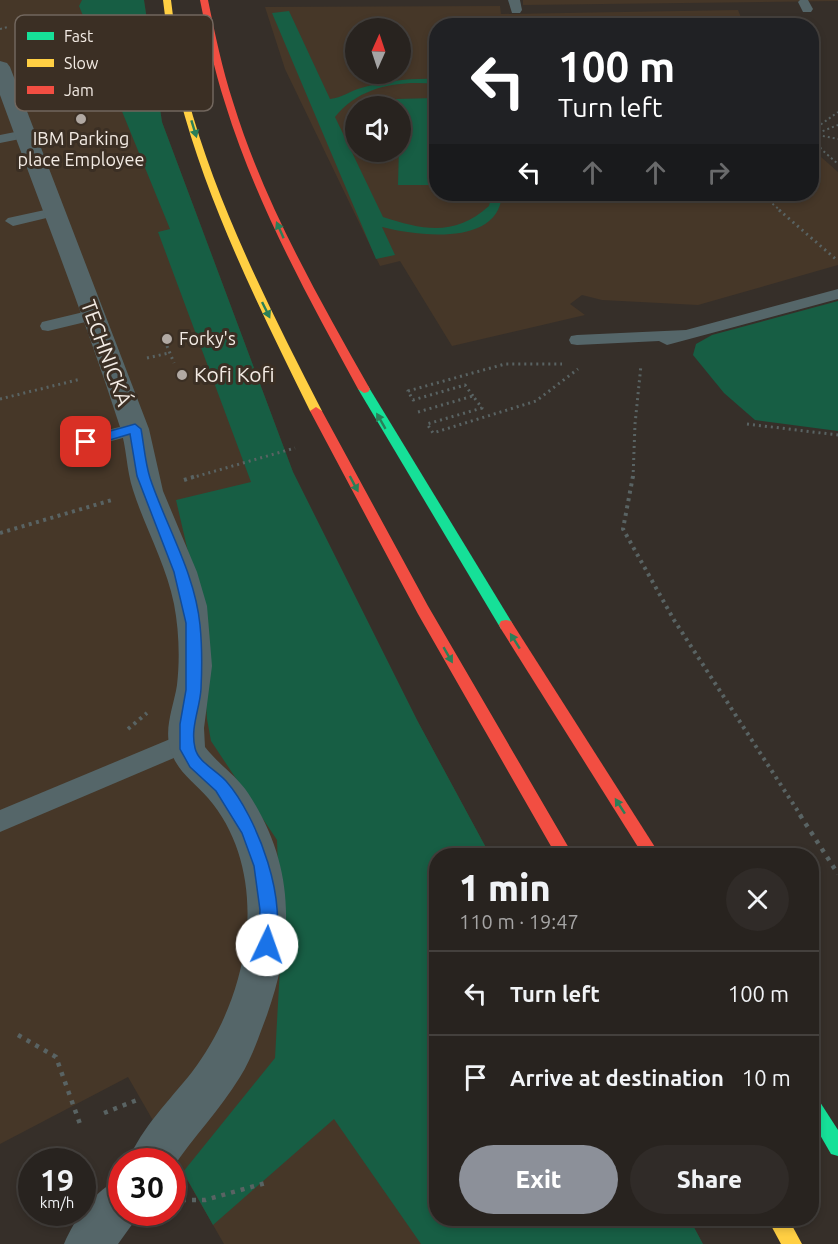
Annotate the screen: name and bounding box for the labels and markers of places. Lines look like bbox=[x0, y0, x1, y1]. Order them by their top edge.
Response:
marker: IBM Parking place Employee bbox=[74, 112, 88, 126]
place label: IBM Parking place Employee bbox=[18, 128, 144, 169]
place label: Forky's bbox=[179, 328, 236, 348]
marker: Forky's bbox=[160, 332, 174, 346]
place label: Kofi Kofi bbox=[194, 362, 275, 386]
marker: Kofi Kofi bbox=[175, 368, 189, 382]
pin bbox=[60, 416, 111, 467]

